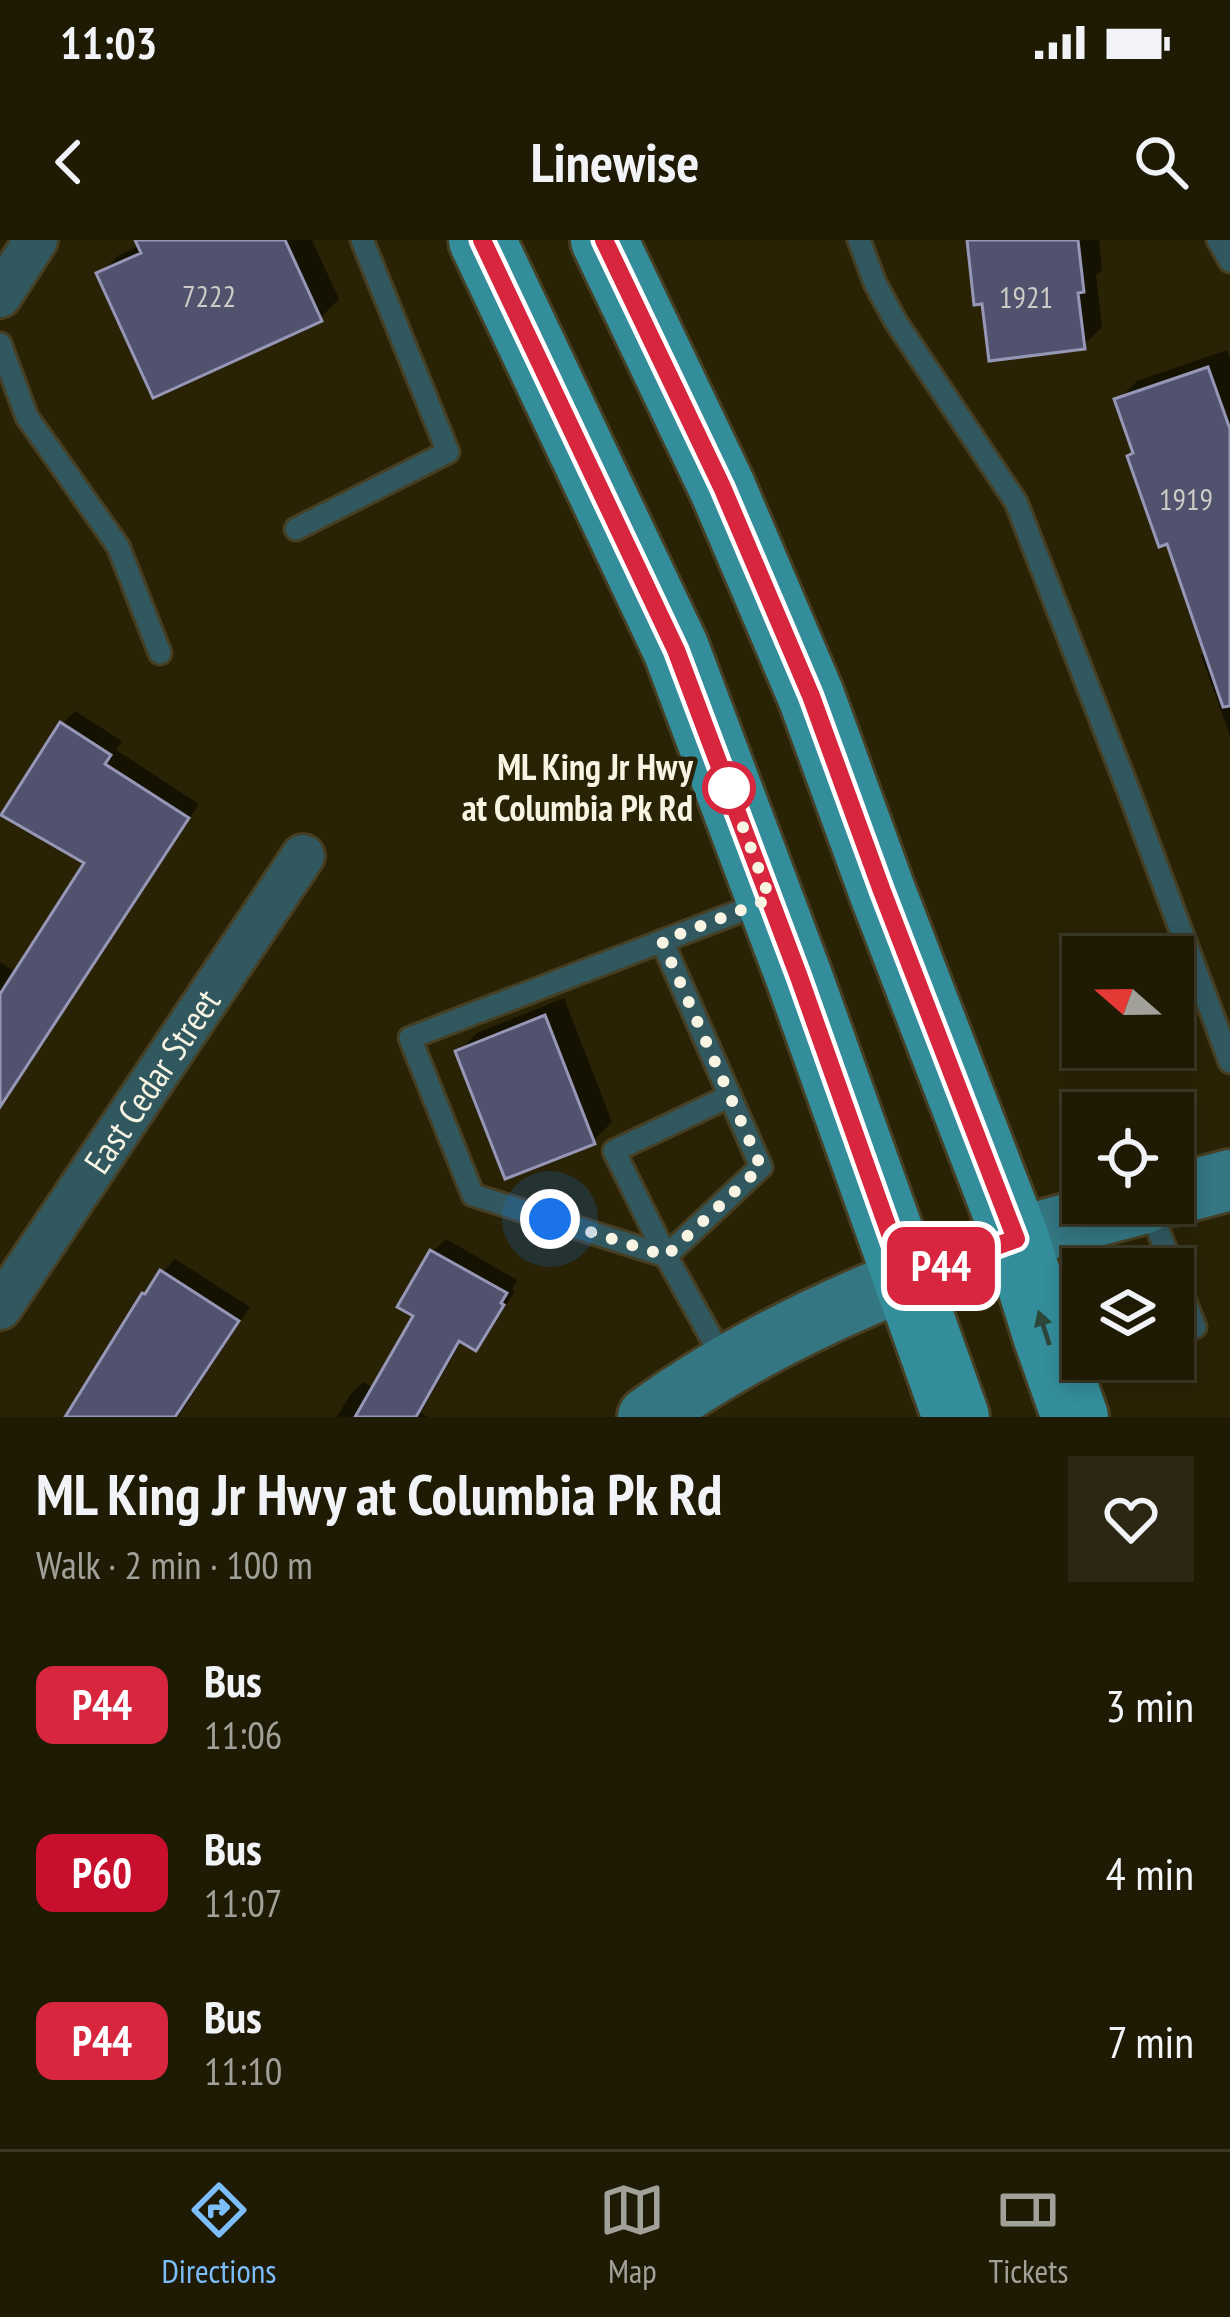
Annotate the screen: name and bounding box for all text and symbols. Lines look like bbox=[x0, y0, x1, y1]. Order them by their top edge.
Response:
text: 11:03 bbox=[60, 13, 157, 71]
text: Linewise bbox=[531, 127, 699, 197]
icon: back bbox=[36, 129, 102, 195]
icon: search bbox=[1128, 129, 1194, 195]
house number: 7222 bbox=[182, 276, 236, 315]
house number: 1921 bbox=[999, 277, 1053, 316]
house number: 1919 bbox=[1159, 479, 1213, 518]
place label: ML King Jr Hwy at Columbia Pk Rd bbox=[462, 743, 694, 831]
marker: ML King Jr Hwy at Columbia Pk Rd bbox=[704, 763, 754, 813]
north arrow bbox=[1062, 936, 1194, 1068]
map controls bbox=[1062, 936, 1194, 1380]
street label: East Cedar Street bbox=[73, 980, 230, 1182]
button: locate bbox=[1062, 1092, 1194, 1224]
your location bbox=[520, 1189, 580, 1249]
line badge: P44 bbox=[872, 1227, 1010, 1305]
text: P44 bbox=[911, 1238, 971, 1293]
button: layers bbox=[1062, 1248, 1194, 1380]
one-way arrow bbox=[1033, 1309, 1052, 1346]
button: heart bbox=[1068, 1456, 1194, 1582]
text: ML King Jr Hwy at Columbia Pk Rd bbox=[36, 1457, 722, 1531]
text: Walk · 2 min · 100 m bbox=[36, 1539, 313, 1590]
text: Bus bbox=[204, 1651, 262, 1709]
text: 3 min bbox=[1105, 1676, 1194, 1734]
text: P44 bbox=[72, 1677, 132, 1732]
text: 11:06 bbox=[204, 1709, 282, 1760]
text: Bus bbox=[204, 1819, 262, 1877]
text: 4 min bbox=[1105, 1844, 1194, 1902]
text: P60 bbox=[72, 1845, 132, 1900]
text: 11:07 bbox=[204, 1877, 282, 1928]
text: Bus bbox=[204, 1987, 262, 2045]
text: 7 min bbox=[1107, 2012, 1194, 2070]
text: P44 bbox=[72, 2013, 132, 2068]
text: 11:10 bbox=[204, 2045, 282, 2096]
tab: Directions bbox=[162, 2177, 276, 2292]
tab: Map bbox=[599, 2177, 665, 2292]
tab: Tickets bbox=[988, 2177, 1068, 2292]

